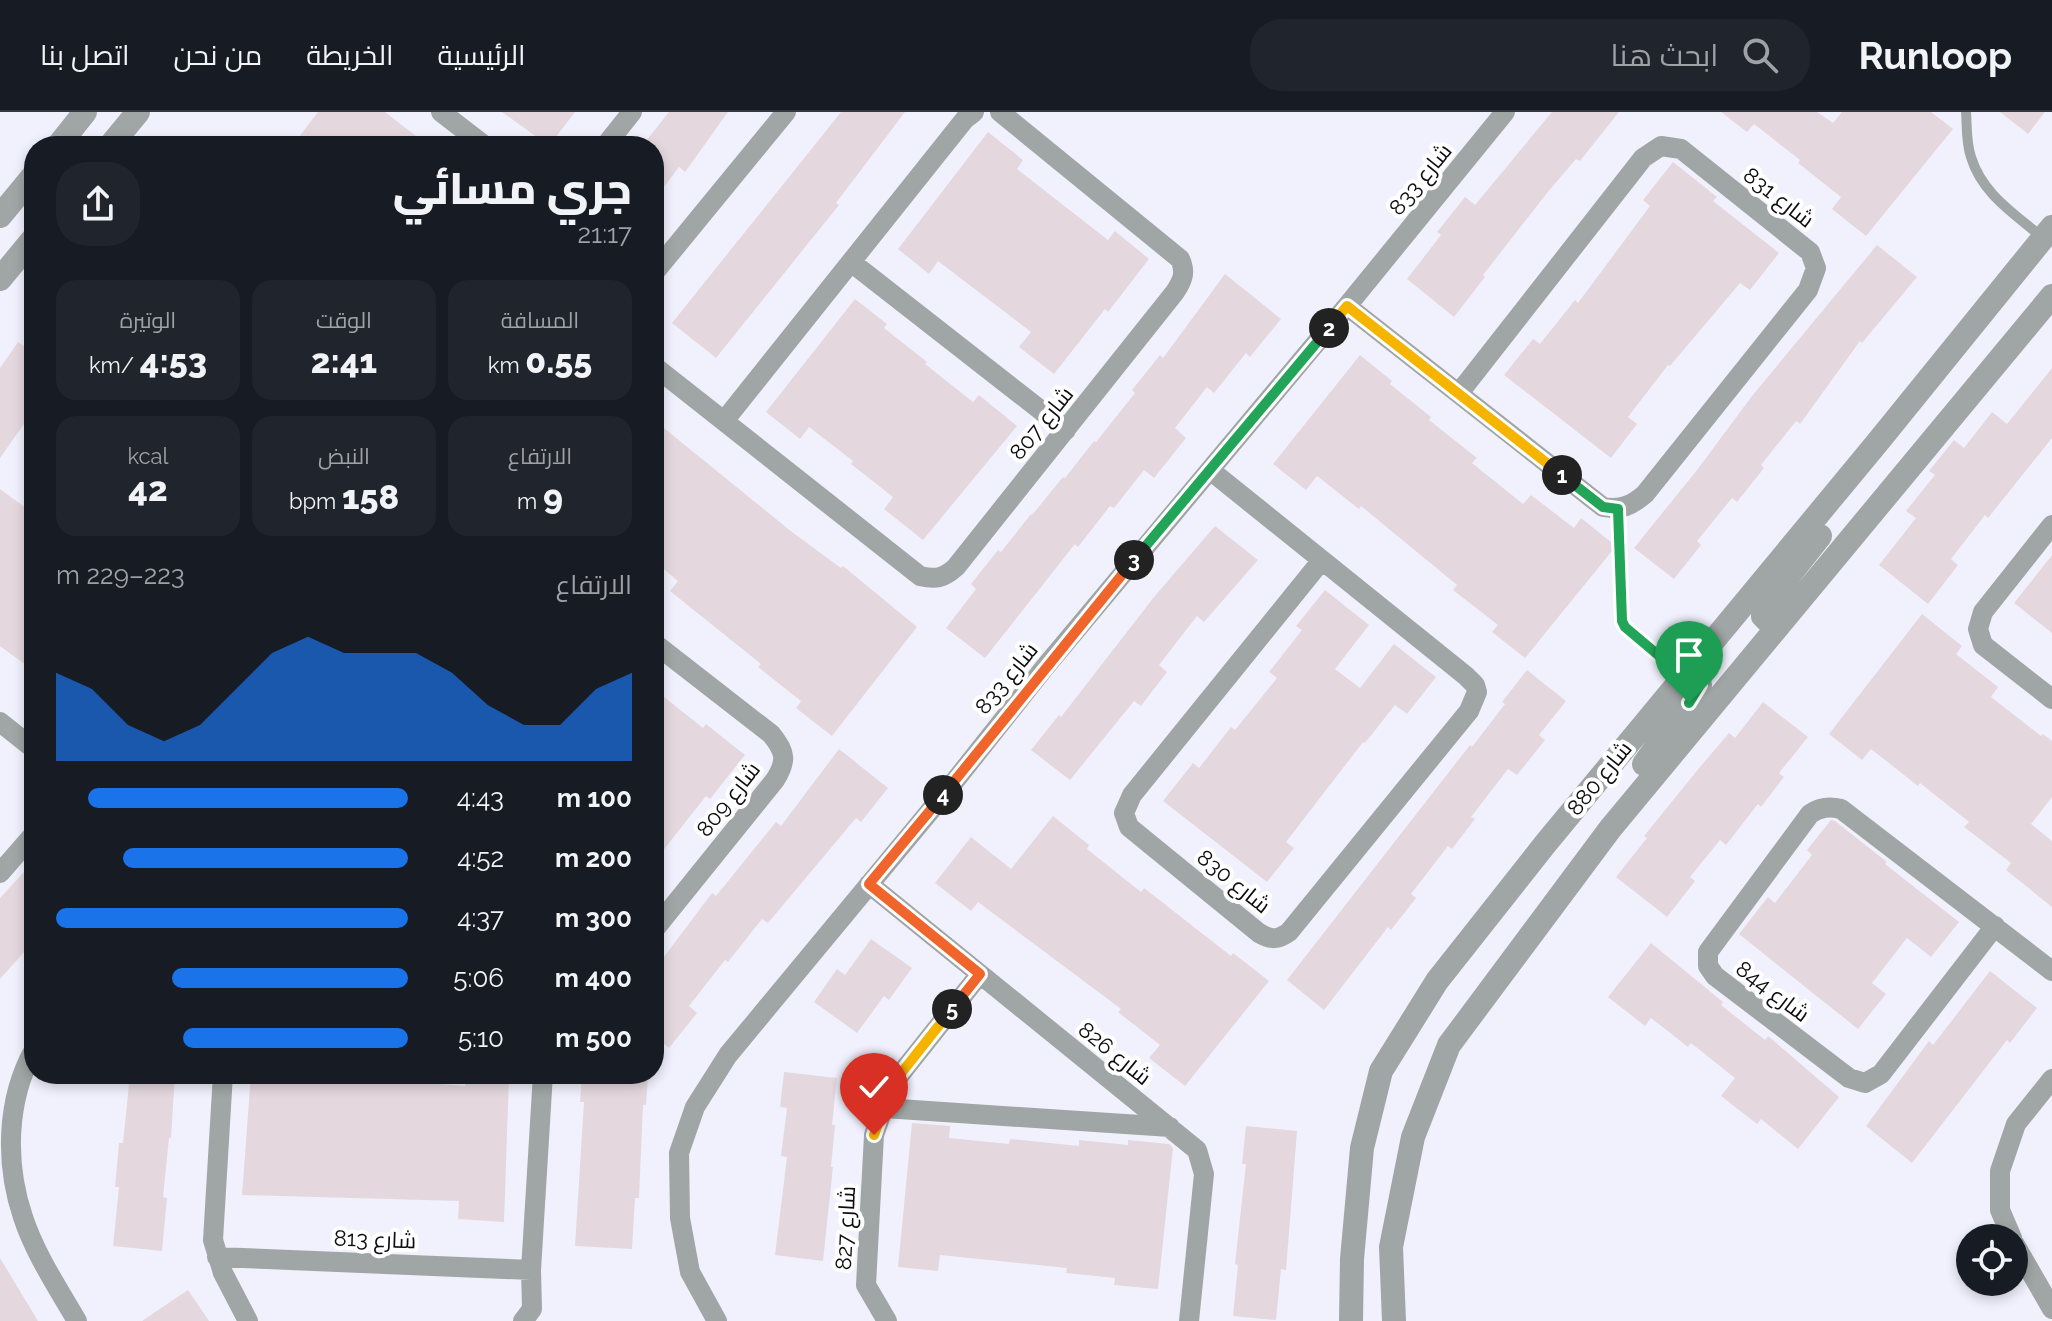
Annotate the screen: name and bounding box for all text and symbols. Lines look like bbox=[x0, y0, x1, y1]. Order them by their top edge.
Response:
search box bbox=[1250, 19, 1810, 91]
icon: search bbox=[1738, 33, 1782, 77]
text: Runloop bbox=[1858, 33, 2012, 78]
text: ابحث هنا bbox=[1611, 38, 1718, 73]
text: اتصل بنا bbox=[40, 39, 130, 72]
text: من نحن bbox=[174, 39, 262, 72]
text: الخريطة bbox=[306, 39, 394, 72]
text: الرئيسية bbox=[438, 39, 525, 72]
street label: شارع 833 bbox=[1383, 138, 1458, 221]
street label: شارع 831 bbox=[1737, 161, 1819, 234]
button: share bbox=[56, 162, 140, 246]
text: جري مسائي bbox=[393, 163, 632, 214]
text: 21:17 bbox=[578, 219, 632, 249]
text: الوتيرة bbox=[120, 307, 176, 333]
text: الوقت bbox=[316, 307, 372, 333]
text: المسافة bbox=[501, 307, 579, 333]
pin: 2 bbox=[1309, 308, 1349, 348]
text: 2 bbox=[1323, 315, 1335, 341]
text: 4:53 bbox=[140, 341, 207, 381]
text: 2:41 bbox=[311, 341, 377, 381]
text: 0.55 bbox=[525, 341, 592, 381]
text: /km bbox=[89, 352, 140, 378]
text: km bbox=[488, 352, 525, 378]
street label: شارع 807 bbox=[1004, 381, 1080, 466]
text: kcal bbox=[127, 443, 169, 469]
text: النبض bbox=[318, 443, 370, 469]
text: الارتفاع bbox=[508, 443, 572, 469]
pin: 1 bbox=[1542, 455, 1582, 495]
text: 1 bbox=[1557, 462, 1567, 488]
text: 42 bbox=[128, 469, 168, 509]
text: 158 bbox=[342, 477, 399, 517]
text: 9 bbox=[543, 477, 563, 517]
text: bpm bbox=[289, 488, 342, 514]
text: m bbox=[517, 488, 543, 514]
pin: 3 bbox=[1114, 540, 1154, 580]
text: 3 bbox=[1128, 547, 1140, 573]
text: 223–229 m bbox=[56, 560, 185, 590]
text: الارتفاع bbox=[556, 570, 632, 600]
pin bbox=[1655, 621, 1723, 703]
icon: arrive bbox=[1667, 633, 1711, 677]
street label: شارع 833 bbox=[969, 637, 1044, 720]
street label: شارع 880 bbox=[1561, 736, 1638, 822]
street label: شارع 809 bbox=[691, 756, 767, 843]
pin: 4 bbox=[923, 775, 963, 815]
text: 4 bbox=[937, 782, 949, 808]
text: 4:43 bbox=[457, 783, 504, 813]
text: 100 m bbox=[557, 783, 632, 813]
text: 4:52 bbox=[457, 843, 504, 873]
text: 200 m bbox=[555, 843, 632, 873]
street label: شارع 830 bbox=[1191, 844, 1276, 920]
text: 4:37 bbox=[457, 903, 504, 933]
text: 300 m bbox=[555, 903, 632, 933]
street label: شارع 844 bbox=[1730, 955, 1815, 1029]
text: 5:06 bbox=[453, 963, 504, 993]
text: 400 m bbox=[555, 963, 632, 993]
pin: 5 bbox=[932, 989, 972, 1029]
text: 5 bbox=[946, 996, 958, 1022]
street label: شارع 826 bbox=[1072, 1016, 1157, 1092]
text: 5:10 bbox=[458, 1023, 504, 1053]
text: 500 m bbox=[555, 1023, 632, 1053]
pin bbox=[840, 1053, 908, 1135]
icon: check bbox=[852, 1065, 896, 1109]
street label: شارع 827 bbox=[830, 1185, 862, 1271]
map controls bbox=[1956, 1224, 2028, 1296]
button: locate bbox=[1956, 1224, 2028, 1296]
street label: شارع 813 bbox=[333, 1225, 417, 1255]

